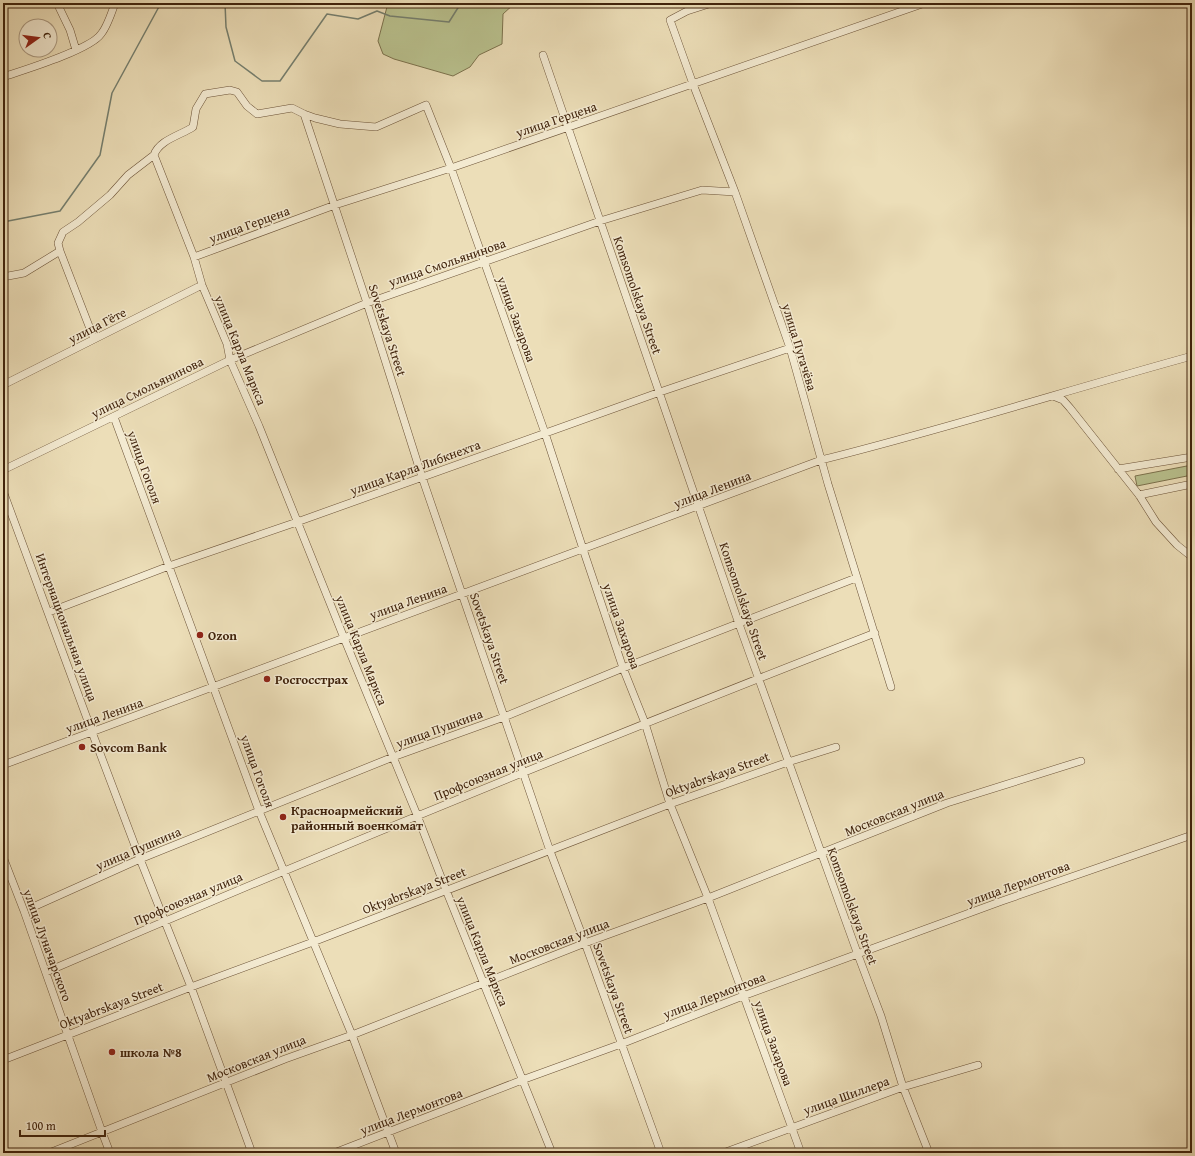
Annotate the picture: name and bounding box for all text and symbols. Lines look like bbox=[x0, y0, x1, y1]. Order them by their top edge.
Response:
north arrow bbox=[18, 18, 58, 58]
text: С bbox=[39, 31, 56, 41]
street label: улица Герцена bbox=[512, 96, 600, 143]
street label: улица Герцена bbox=[205, 201, 293, 248]
street label: улица Смольянинова bbox=[385, 233, 509, 292]
street label: Komsomolskaya Street bbox=[608, 234, 667, 357]
street label: улица Захарова bbox=[492, 273, 541, 365]
street label: Sovetskaya Street bbox=[364, 282, 411, 379]
street label: улица Карла Маркса bbox=[209, 291, 272, 409]
street label: улица Пугачёва bbox=[777, 300, 822, 394]
street label: улица Гёте bbox=[64, 303, 129, 349]
street label: улица Смольянинова bbox=[87, 352, 207, 423]
street label: улица Гоголя bbox=[122, 427, 167, 507]
street label: улица Карла Либкнехта bbox=[346, 435, 484, 500]
street label: улица Ленина bbox=[670, 466, 754, 513]
street label: Komsomolskaya Street bbox=[714, 540, 773, 663]
street label: Интернациональная улица bbox=[31, 550, 102, 705]
street label: улица Ленина bbox=[366, 578, 450, 625]
street label: улица Захарова bbox=[598, 580, 645, 672]
street label: Sovetskaya Street bbox=[465, 590, 514, 687]
street label: улица Карла Маркса bbox=[330, 591, 393, 709]
place label: Ozon bbox=[208, 626, 237, 645]
marker: Ozon bbox=[195, 630, 205, 640]
place label: Росгосстрах bbox=[275, 670, 348, 689]
marker: Росгосстрах bbox=[262, 674, 272, 684]
street label: улица Ленина bbox=[62, 692, 146, 739]
street label: улица Пушкина bbox=[392, 704, 486, 753]
street label: улица Гоголя bbox=[235, 731, 280, 811]
place label: Sovcom Bank bbox=[90, 738, 167, 757]
marker: Sovcom Bank bbox=[77, 742, 87, 752]
street label: Профсоюзная улица bbox=[431, 744, 546, 805]
street label: Oktyabrskaya Street bbox=[662, 747, 772, 802]
street label: Московская улица bbox=[842, 784, 947, 841]
place label: Красноармейский районный военкомат bbox=[291, 801, 423, 835]
marker: Красноармейский районный военкомат bbox=[278, 812, 288, 822]
street label: улица Пушкина bbox=[92, 822, 185, 875]
street label: Komsomolskaya Street bbox=[822, 845, 883, 968]
street label: улица Лермонтова bbox=[963, 856, 1073, 911]
street label: Oktyabrskaya Street bbox=[360, 862, 469, 919]
street label: Профсоюзная улица bbox=[131, 867, 246, 930]
street label: улица Луначарского bbox=[18, 886, 77, 1004]
street label: улица Карла Маркса bbox=[451, 892, 514, 1010]
street label: Московская улица bbox=[506, 913, 613, 969]
street label: Sovetskaya Street bbox=[588, 940, 639, 1037]
street label: улица Лермонтова bbox=[659, 967, 769, 1024]
street label: Oktyabrskaya Street bbox=[57, 977, 166, 1034]
street label: улица Захарова bbox=[749, 997, 798, 1089]
street label: Московская улица bbox=[204, 1030, 309, 1087]
place label: школа №8 bbox=[120, 1043, 182, 1062]
marker: школа №8 bbox=[107, 1047, 117, 1057]
street label: улица Шиллера bbox=[800, 1071, 893, 1120]
street label: улица Лермонтова bbox=[356, 1083, 466, 1140]
scale bar bbox=[20, 1112, 105, 1138]
text: 100 m bbox=[26, 1117, 56, 1134]

